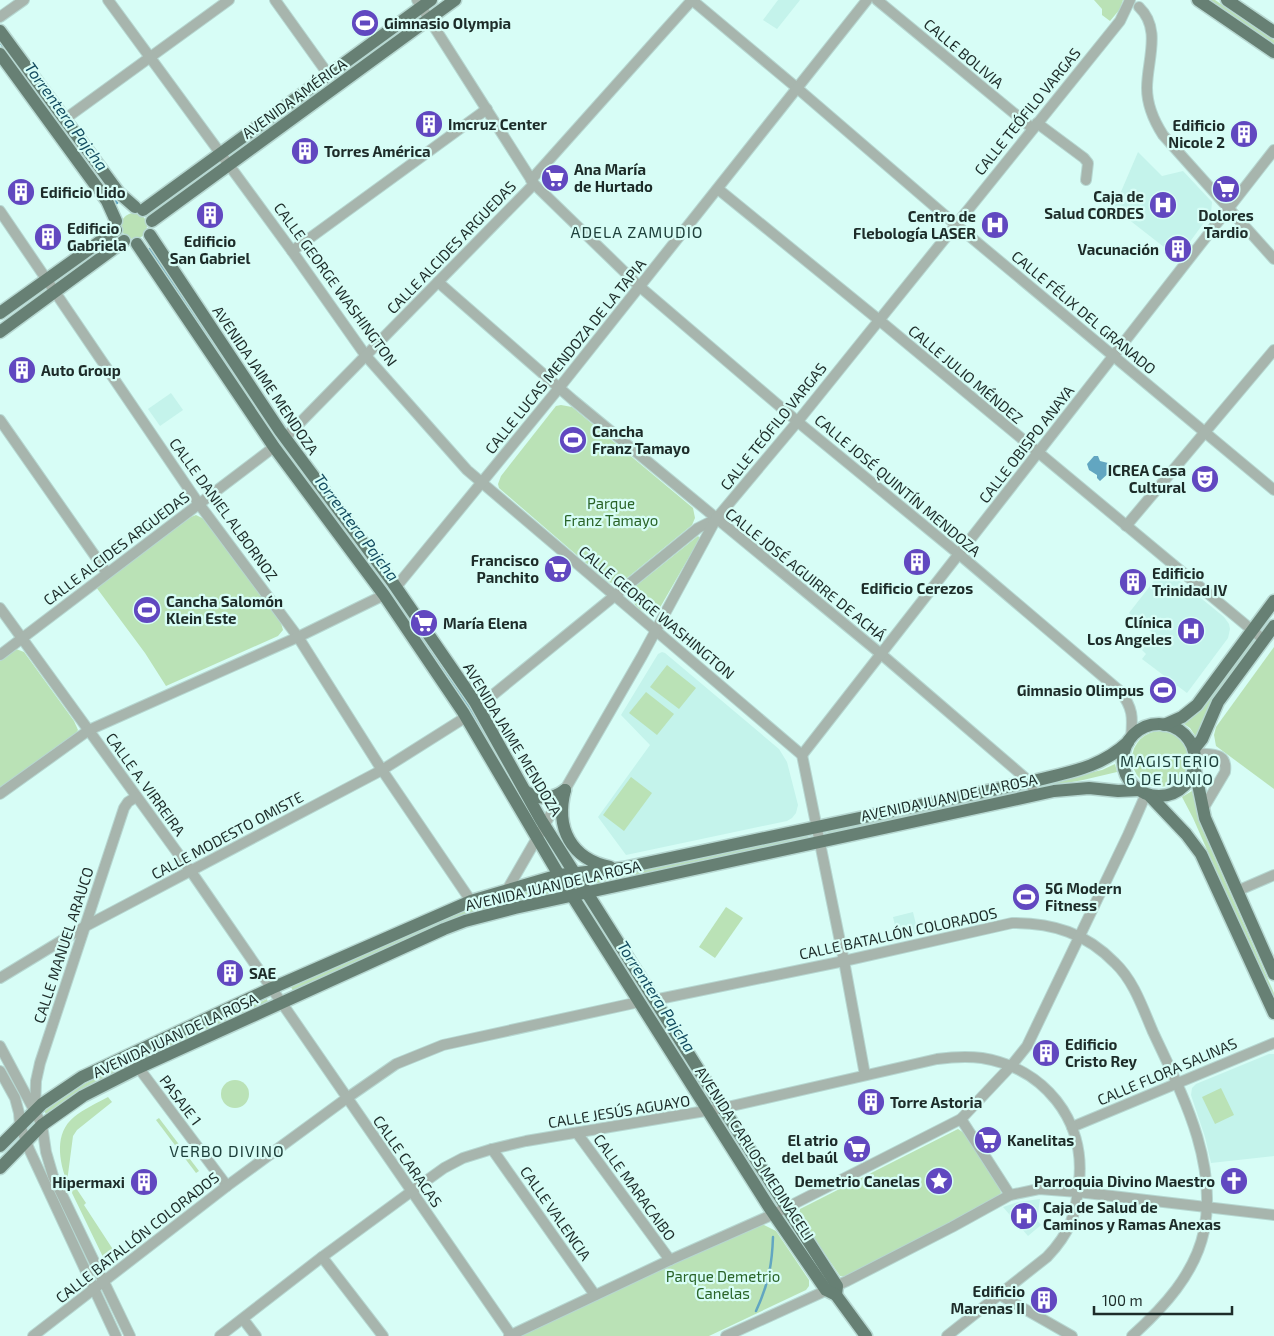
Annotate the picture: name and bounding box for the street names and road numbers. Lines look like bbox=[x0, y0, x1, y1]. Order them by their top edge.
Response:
street label: CALLE BOLIVIA bbox=[921, 14, 1008, 92]
street label: CALLE TEÓFILO VARGAS bbox=[970, 44, 1084, 178]
street label: AVENIDA AMÉRICA bbox=[238, 54, 350, 142]
street label: CALLE ALCIDES ARGUEDAS bbox=[383, 177, 519, 317]
street label: CALLE GEORGE WASHINGTON bbox=[271, 199, 401, 369]
street label: CALLE FÉLIX DEL GRANADO bbox=[1008, 246, 1160, 378]
street label: CALLE LUCAS MENDOZA DE LA TAPIA bbox=[481, 254, 650, 457]
street label: AVENIDA JAIME MENDOZA bbox=[209, 302, 323, 458]
street label: CALLE JULIO MÉNDEZ bbox=[905, 321, 1027, 427]
street label: CALLE TEÓFILO VARGAS bbox=[716, 359, 830, 493]
street label: CALLE OBISPO ANAYA bbox=[975, 381, 1078, 506]
street label: CALLE JOSÉ QUINTÍN MENDOZA bbox=[811, 410, 985, 561]
street label: CALLE DANIEL ALBORNOZ bbox=[166, 434, 282, 584]
street label: CALLE ALCIDES ARGUEDAS bbox=[40, 487, 192, 609]
street label: CALLE JOSÉ AGUIRRE DE ACHÁ bbox=[722, 504, 890, 645]
street label: CALLE GEORGE WASHINGTON bbox=[576, 542, 738, 682]
street label: AVENIDA JAIME MENDOZA bbox=[460, 659, 566, 820]
street label: CALLE A. VIRREIRA bbox=[103, 729, 190, 840]
street label: AVENIDA JUAN DE LA ROSA bbox=[859, 769, 1039, 824]
street label: CALLE MODESTO OMISTE bbox=[148, 787, 306, 883]
street label: AVENIDA JUAN DE LA ROSA bbox=[463, 856, 643, 914]
street label: CALLE MANUEL ARAUCO bbox=[29, 865, 97, 1025]
street label: CALLE BATALLÓN COLORADOS bbox=[797, 903, 999, 963]
street label: AVENIDA JUAN DE LA ROSA bbox=[90, 989, 261, 1081]
street label: CALLE FLORA SALINAS bbox=[1094, 1033, 1240, 1109]
street label: AVENIDA CARLOS MEDINACELI bbox=[692, 1063, 818, 1243]
street label: PASAJE 1 bbox=[156, 1071, 206, 1129]
street label: CALLE JESÚS AGUAYO bbox=[547, 1091, 691, 1131]
street label: CALLE CARACAS bbox=[370, 1112, 446, 1210]
street label: CALLE MARACAIBO bbox=[590, 1130, 680, 1244]
street label: CALLE VALENCIA bbox=[517, 1162, 596, 1264]
street label: CALLE BATALLÓN COLORADOS bbox=[52, 1168, 222, 1306]

